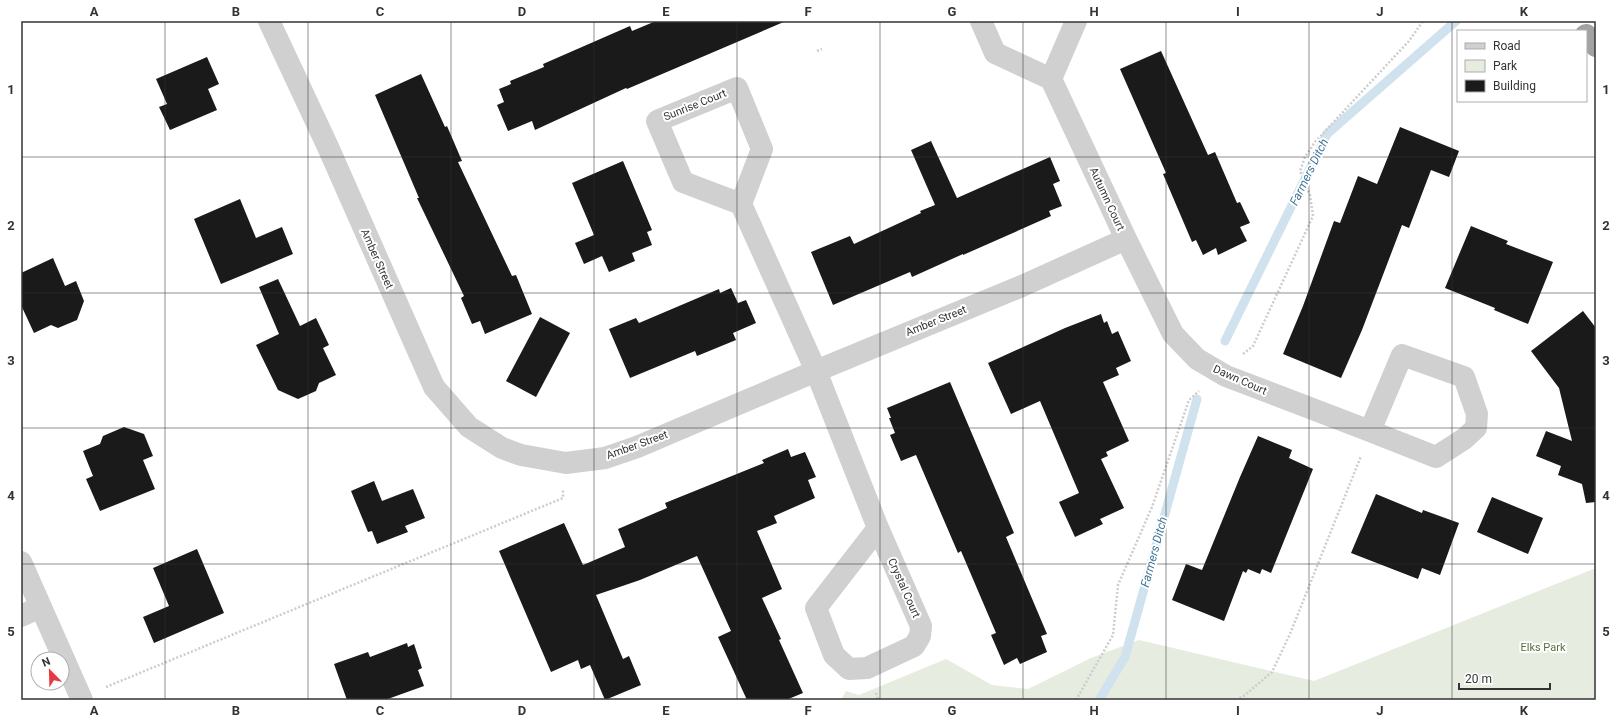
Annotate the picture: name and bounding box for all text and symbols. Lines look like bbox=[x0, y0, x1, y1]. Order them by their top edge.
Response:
text: A bbox=[90, 4, 99, 19]
text: B bbox=[232, 4, 240, 19]
text: C bbox=[376, 4, 385, 19]
text: D bbox=[518, 4, 526, 19]
text: E bbox=[662, 4, 670, 19]
text: F bbox=[804, 4, 812, 19]
text: G bbox=[948, 4, 957, 19]
text: H bbox=[1089, 4, 1099, 19]
text: I bbox=[1236, 4, 1240, 19]
text: J bbox=[1376, 4, 1384, 19]
text: K bbox=[1520, 4, 1529, 19]
legend bbox=[1457, 30, 1587, 102]
text: Road bbox=[1493, 39, 1521, 53]
text: Park bbox=[1493, 59, 1518, 73]
text: Building bbox=[1493, 79, 1536, 93]
text: 1 bbox=[7, 82, 15, 97]
text: 1 bbox=[1602, 82, 1610, 97]
street label: Sunrise Court bbox=[662, 86, 729, 123]
water label: Farmers Ditch bbox=[1287, 136, 1331, 208]
street label: Autumn Court bbox=[1087, 165, 1128, 233]
text: 2 bbox=[7, 218, 15, 233]
text: 2 bbox=[1602, 218, 1610, 233]
street label: Amber Street bbox=[358, 227, 396, 291]
street label: Amber Street bbox=[904, 303, 969, 339]
text: 3 bbox=[7, 353, 15, 368]
text: 3 bbox=[1602, 353, 1610, 368]
street label: Dawn Court bbox=[1211, 362, 1269, 398]
street label: Amber Street bbox=[605, 428, 670, 462]
text: 4 bbox=[7, 488, 15, 503]
text: 4 bbox=[1602, 488, 1610, 503]
water label: Farmers Ditch bbox=[1138, 515, 1170, 589]
street label: Crystal Court bbox=[885, 556, 923, 620]
text: 5 bbox=[7, 624, 15, 639]
text: 5 bbox=[1602, 624, 1610, 639]
park label: Elks Park bbox=[1520, 641, 1566, 654]
north arrow bbox=[30, 651, 70, 691]
text: N bbox=[40, 655, 53, 670]
scale bar bbox=[1459, 665, 1550, 691]
text: 20 m bbox=[1465, 672, 1492, 686]
text: A bbox=[90, 703, 99, 718]
text: B bbox=[232, 703, 240, 718]
text: C bbox=[376, 703, 385, 718]
text: D bbox=[518, 703, 526, 718]
text: E bbox=[662, 703, 670, 718]
text: F bbox=[804, 703, 812, 718]
text: G bbox=[948, 703, 957, 718]
text: H bbox=[1089, 703, 1099, 718]
text: I bbox=[1236, 703, 1240, 718]
text: J bbox=[1376, 703, 1384, 718]
text: K bbox=[1520, 703, 1529, 718]

